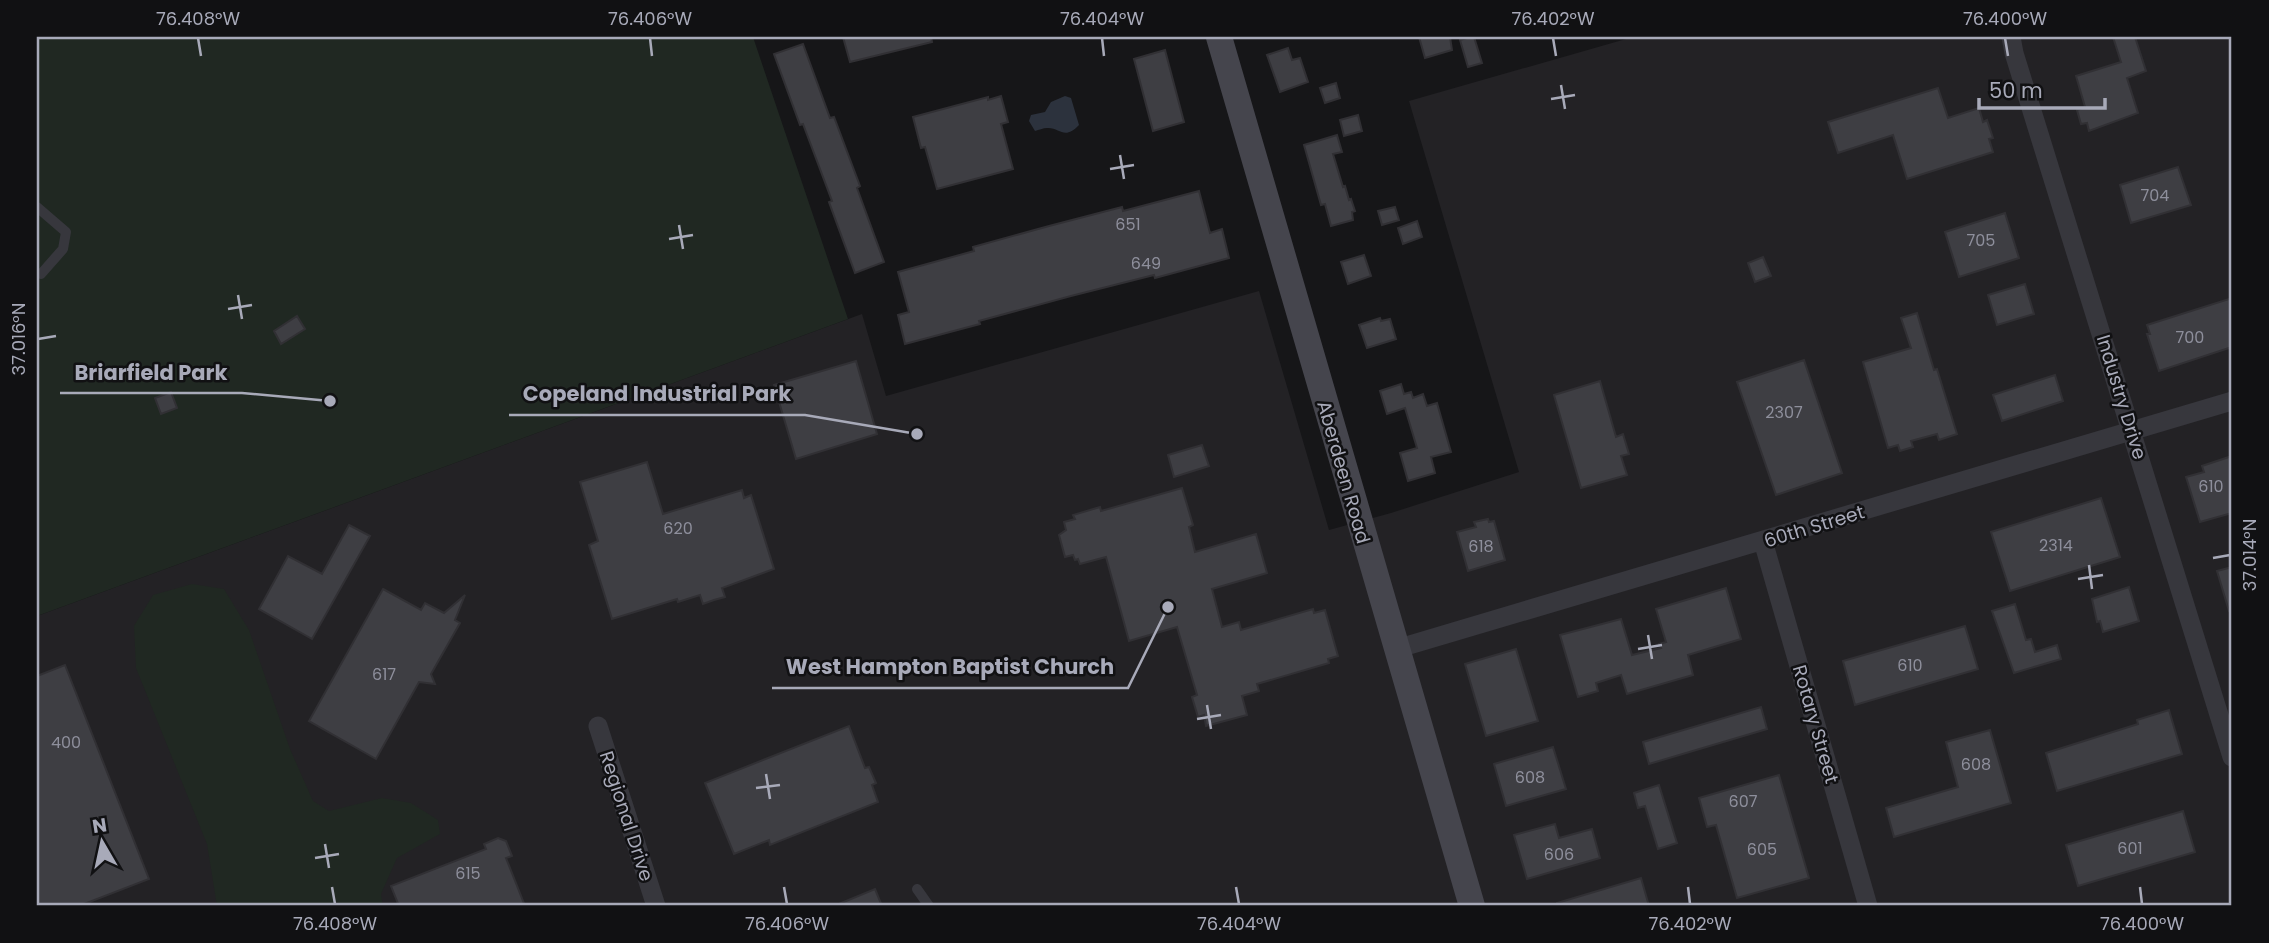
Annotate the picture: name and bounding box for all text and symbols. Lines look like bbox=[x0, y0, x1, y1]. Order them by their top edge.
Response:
text: 76.408°W bbox=[156, 6, 240, 31]
text: 76.406°W bbox=[608, 6, 692, 31]
text: 76.404°W bbox=[1060, 6, 1144, 31]
text: 76.402°W bbox=[1512, 6, 1595, 31]
text: 76.400°W bbox=[1963, 6, 2047, 31]
scale bar bbox=[1979, 66, 2104, 110]
text: 50 m bbox=[1989, 76, 2043, 105]
house number: 704 bbox=[2141, 184, 2169, 207]
house number: 651 bbox=[1115, 213, 1141, 236]
house number: 705 bbox=[1967, 229, 1995, 252]
house number: 649 bbox=[1131, 252, 1161, 275]
text: 37.016°N bbox=[6, 303, 31, 375]
house number: 700 bbox=[2176, 326, 2204, 349]
street label: Industry Drive bbox=[2090, 331, 2153, 463]
callout: Briarfield Park bbox=[60, 351, 242, 393]
text: Briarfield Park bbox=[74, 358, 228, 387]
callout: Copeland Industrial Park bbox=[509, 373, 805, 415]
text: Copeland Industrial Park bbox=[523, 379, 791, 408]
street label: Aberdeen Road bbox=[1310, 397, 1377, 547]
house number: 2307 bbox=[1765, 401, 1803, 424]
house number: 610 bbox=[2198, 475, 2224, 498]
street label: 60th Street bbox=[1761, 498, 1868, 555]
house number: 620 bbox=[663, 517, 693, 540]
text: 37.014°N bbox=[2237, 519, 2262, 591]
house number: 2314 bbox=[2039, 534, 2073, 557]
house number: 618 bbox=[1468, 535, 1494, 558]
callout: West Hampton Baptist Church bbox=[772, 646, 1128, 688]
text: West Hampton Baptist Church bbox=[786, 652, 1114, 681]
house number: 610 bbox=[1897, 654, 1923, 677]
street label: Rotary Street bbox=[1786, 662, 1845, 787]
house number: 617 bbox=[372, 663, 396, 686]
house number: 400 bbox=[51, 731, 81, 754]
street label: Regional Drive bbox=[593, 748, 660, 885]
house number: 608 bbox=[1961, 753, 1991, 776]
house number: 608 bbox=[1515, 766, 1545, 789]
house number: 607 bbox=[1729, 790, 1758, 813]
north arrow bbox=[66, 806, 136, 876]
text: N bbox=[90, 811, 109, 840]
house number: 601 bbox=[2117, 837, 2143, 860]
house number: 605 bbox=[1747, 838, 1777, 861]
house number: 606 bbox=[1544, 843, 1574, 866]
house number: 615 bbox=[455, 862, 481, 885]
text: 76.408°W bbox=[293, 911, 377, 936]
text: 76.406°W bbox=[745, 911, 829, 936]
text: 76.404°W bbox=[1197, 911, 1281, 936]
text: 76.402°W bbox=[1649, 911, 1732, 936]
text: 76.400°W bbox=[2100, 911, 2184, 936]

